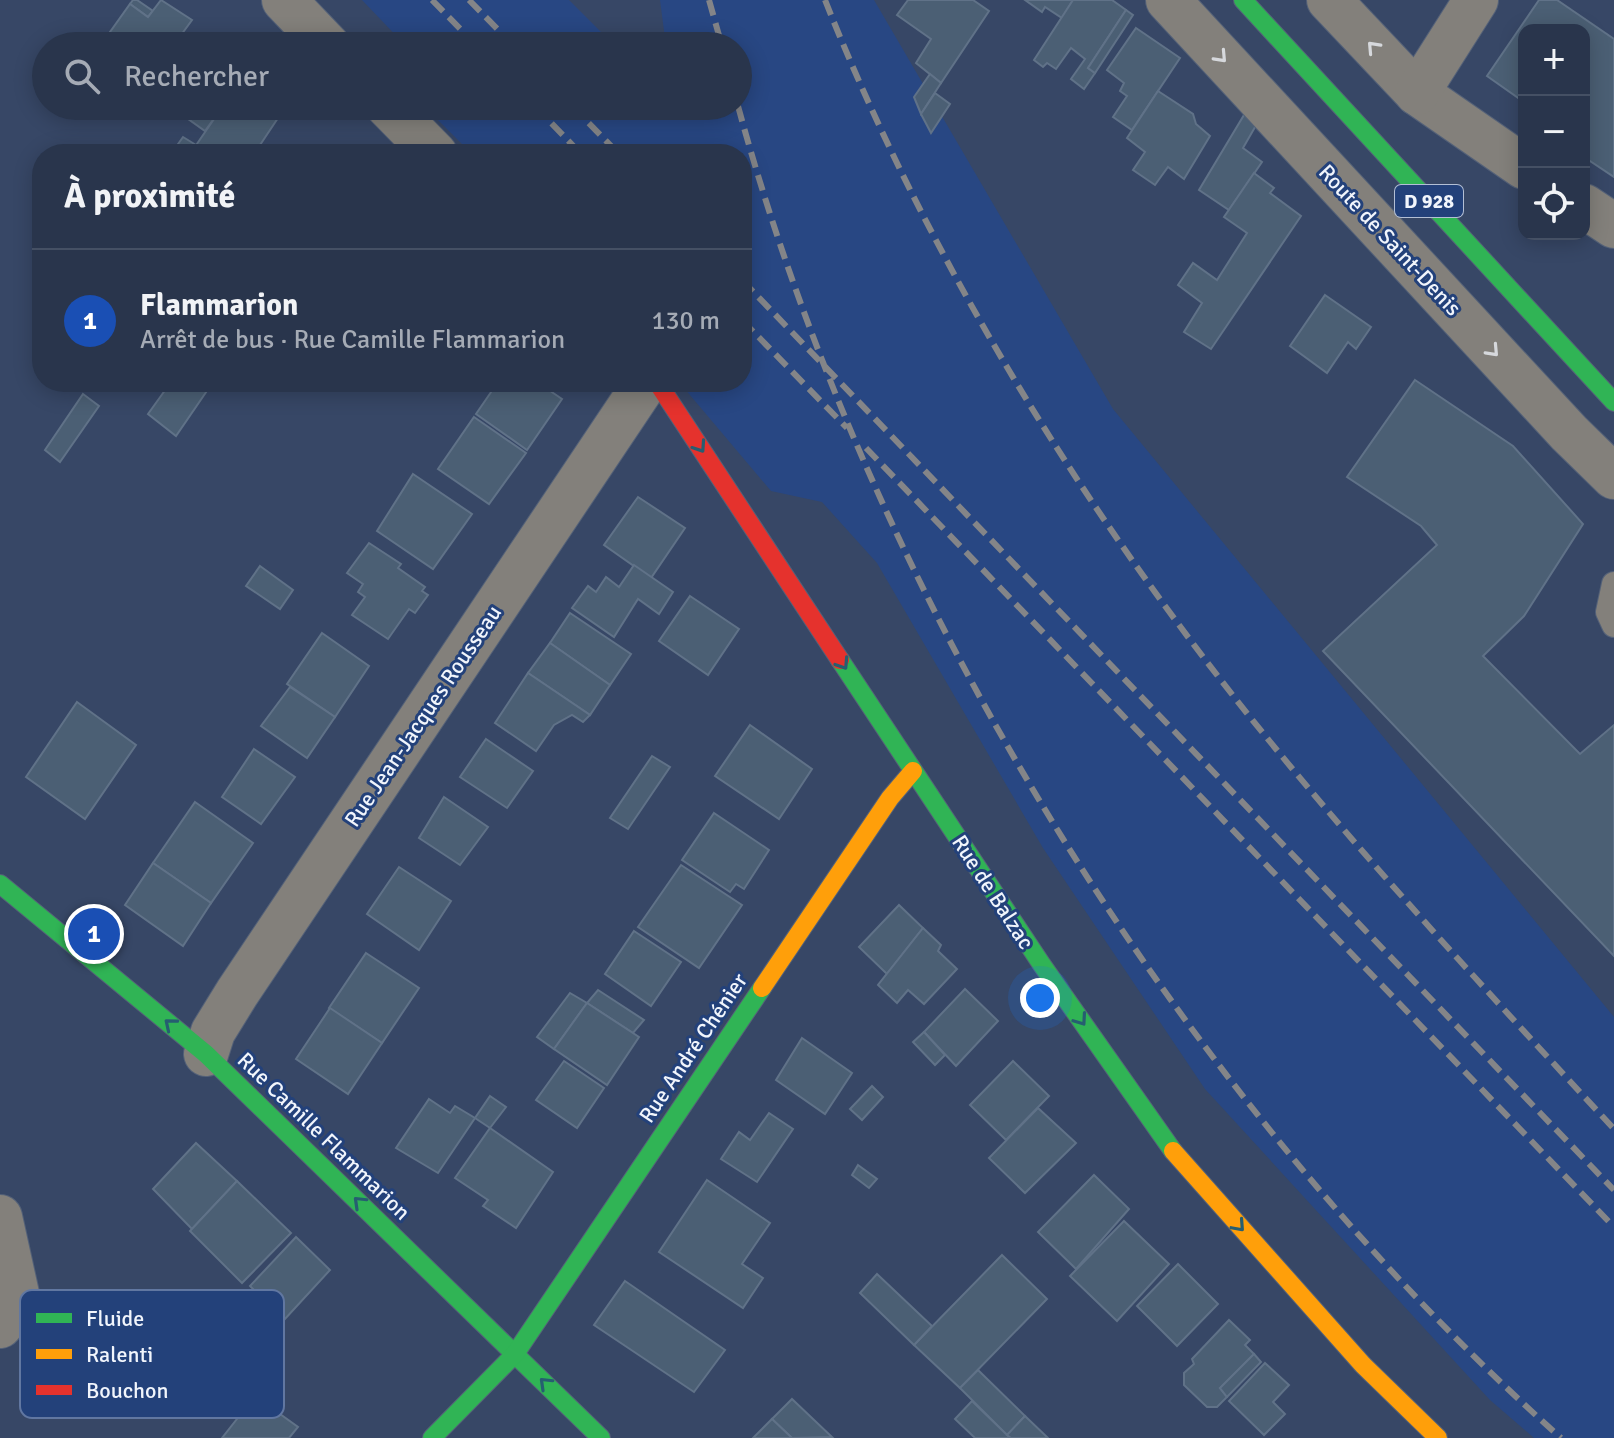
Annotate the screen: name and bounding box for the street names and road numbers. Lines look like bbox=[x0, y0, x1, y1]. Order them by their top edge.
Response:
street label: Route de Saint-Denis bbox=[1313, 159, 1467, 321]
road number: D 928 bbox=[1395, 185, 1463, 217]
street label: Rue Jean-Jacques Rousseau bbox=[339, 600, 507, 832]
street label: Rue de Balzac bbox=[946, 830, 1040, 954]
street label: Rue André Chénier bbox=[633, 968, 753, 1128]
street label: Rue Camille Flammarion bbox=[232, 1046, 416, 1226]

